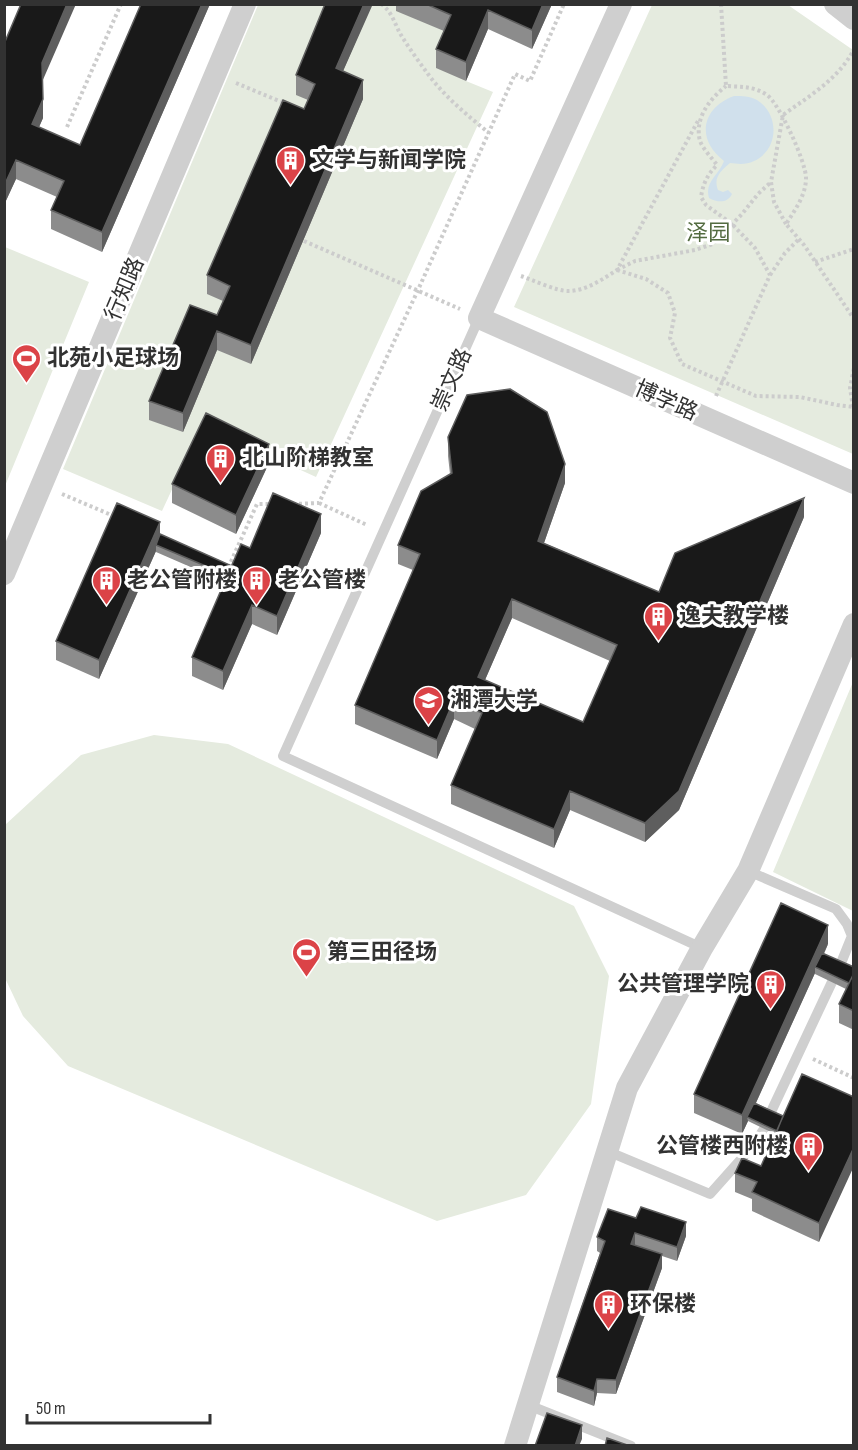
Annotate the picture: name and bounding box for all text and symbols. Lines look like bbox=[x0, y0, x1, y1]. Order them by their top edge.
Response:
building icon: 文学与新闻学院 bbox=[275, 144, 307, 186]
place label: 文学与新闻学院 bbox=[312, 147, 466, 174]
park label: 泽园 bbox=[686, 220, 730, 247]
street label: 行知路 bbox=[100, 253, 150, 325]
sports icon: 北苑小足球场 bbox=[10, 342, 42, 384]
street label: 崇文路 bbox=[426, 344, 478, 416]
place label: 北苑小足球场 bbox=[47, 345, 179, 372]
street label: 博学路 bbox=[630, 375, 702, 427]
building icon: 北山阶梯教室 bbox=[205, 442, 237, 484]
place label: 北山阶梯教室 bbox=[242, 445, 374, 472]
building icon: 老公管附楼 bbox=[90, 564, 122, 606]
building icon: 老公管楼 bbox=[241, 564, 273, 606]
place label: 老公管附楼 bbox=[127, 567, 237, 594]
place label: 老公管楼 bbox=[278, 567, 366, 594]
building icon: 逸夫教学楼 bbox=[642, 600, 674, 642]
place label: 逸夫教学楼 bbox=[679, 603, 789, 630]
school or university icon: 湘潭大学 bbox=[413, 684, 445, 726]
place label: 湘潭大学 bbox=[450, 687, 538, 714]
sports icon: 第三田径场 bbox=[290, 936, 322, 978]
place label: 第三田径场 bbox=[327, 939, 437, 966]
building icon: 公共管理学院 bbox=[754, 968, 786, 1010]
place label: 公共管理学院 bbox=[617, 971, 749, 998]
building icon: 公管楼西附楼 bbox=[793, 1130, 825, 1172]
place label: 公管楼西附楼 bbox=[656, 1133, 788, 1160]
building icon: 环保楼 bbox=[593, 1288, 625, 1330]
place label: 环保楼 bbox=[630, 1291, 696, 1318]
scale bar bbox=[27, 1387, 210, 1425]
text: 50 m bbox=[36, 1398, 66, 1419]

